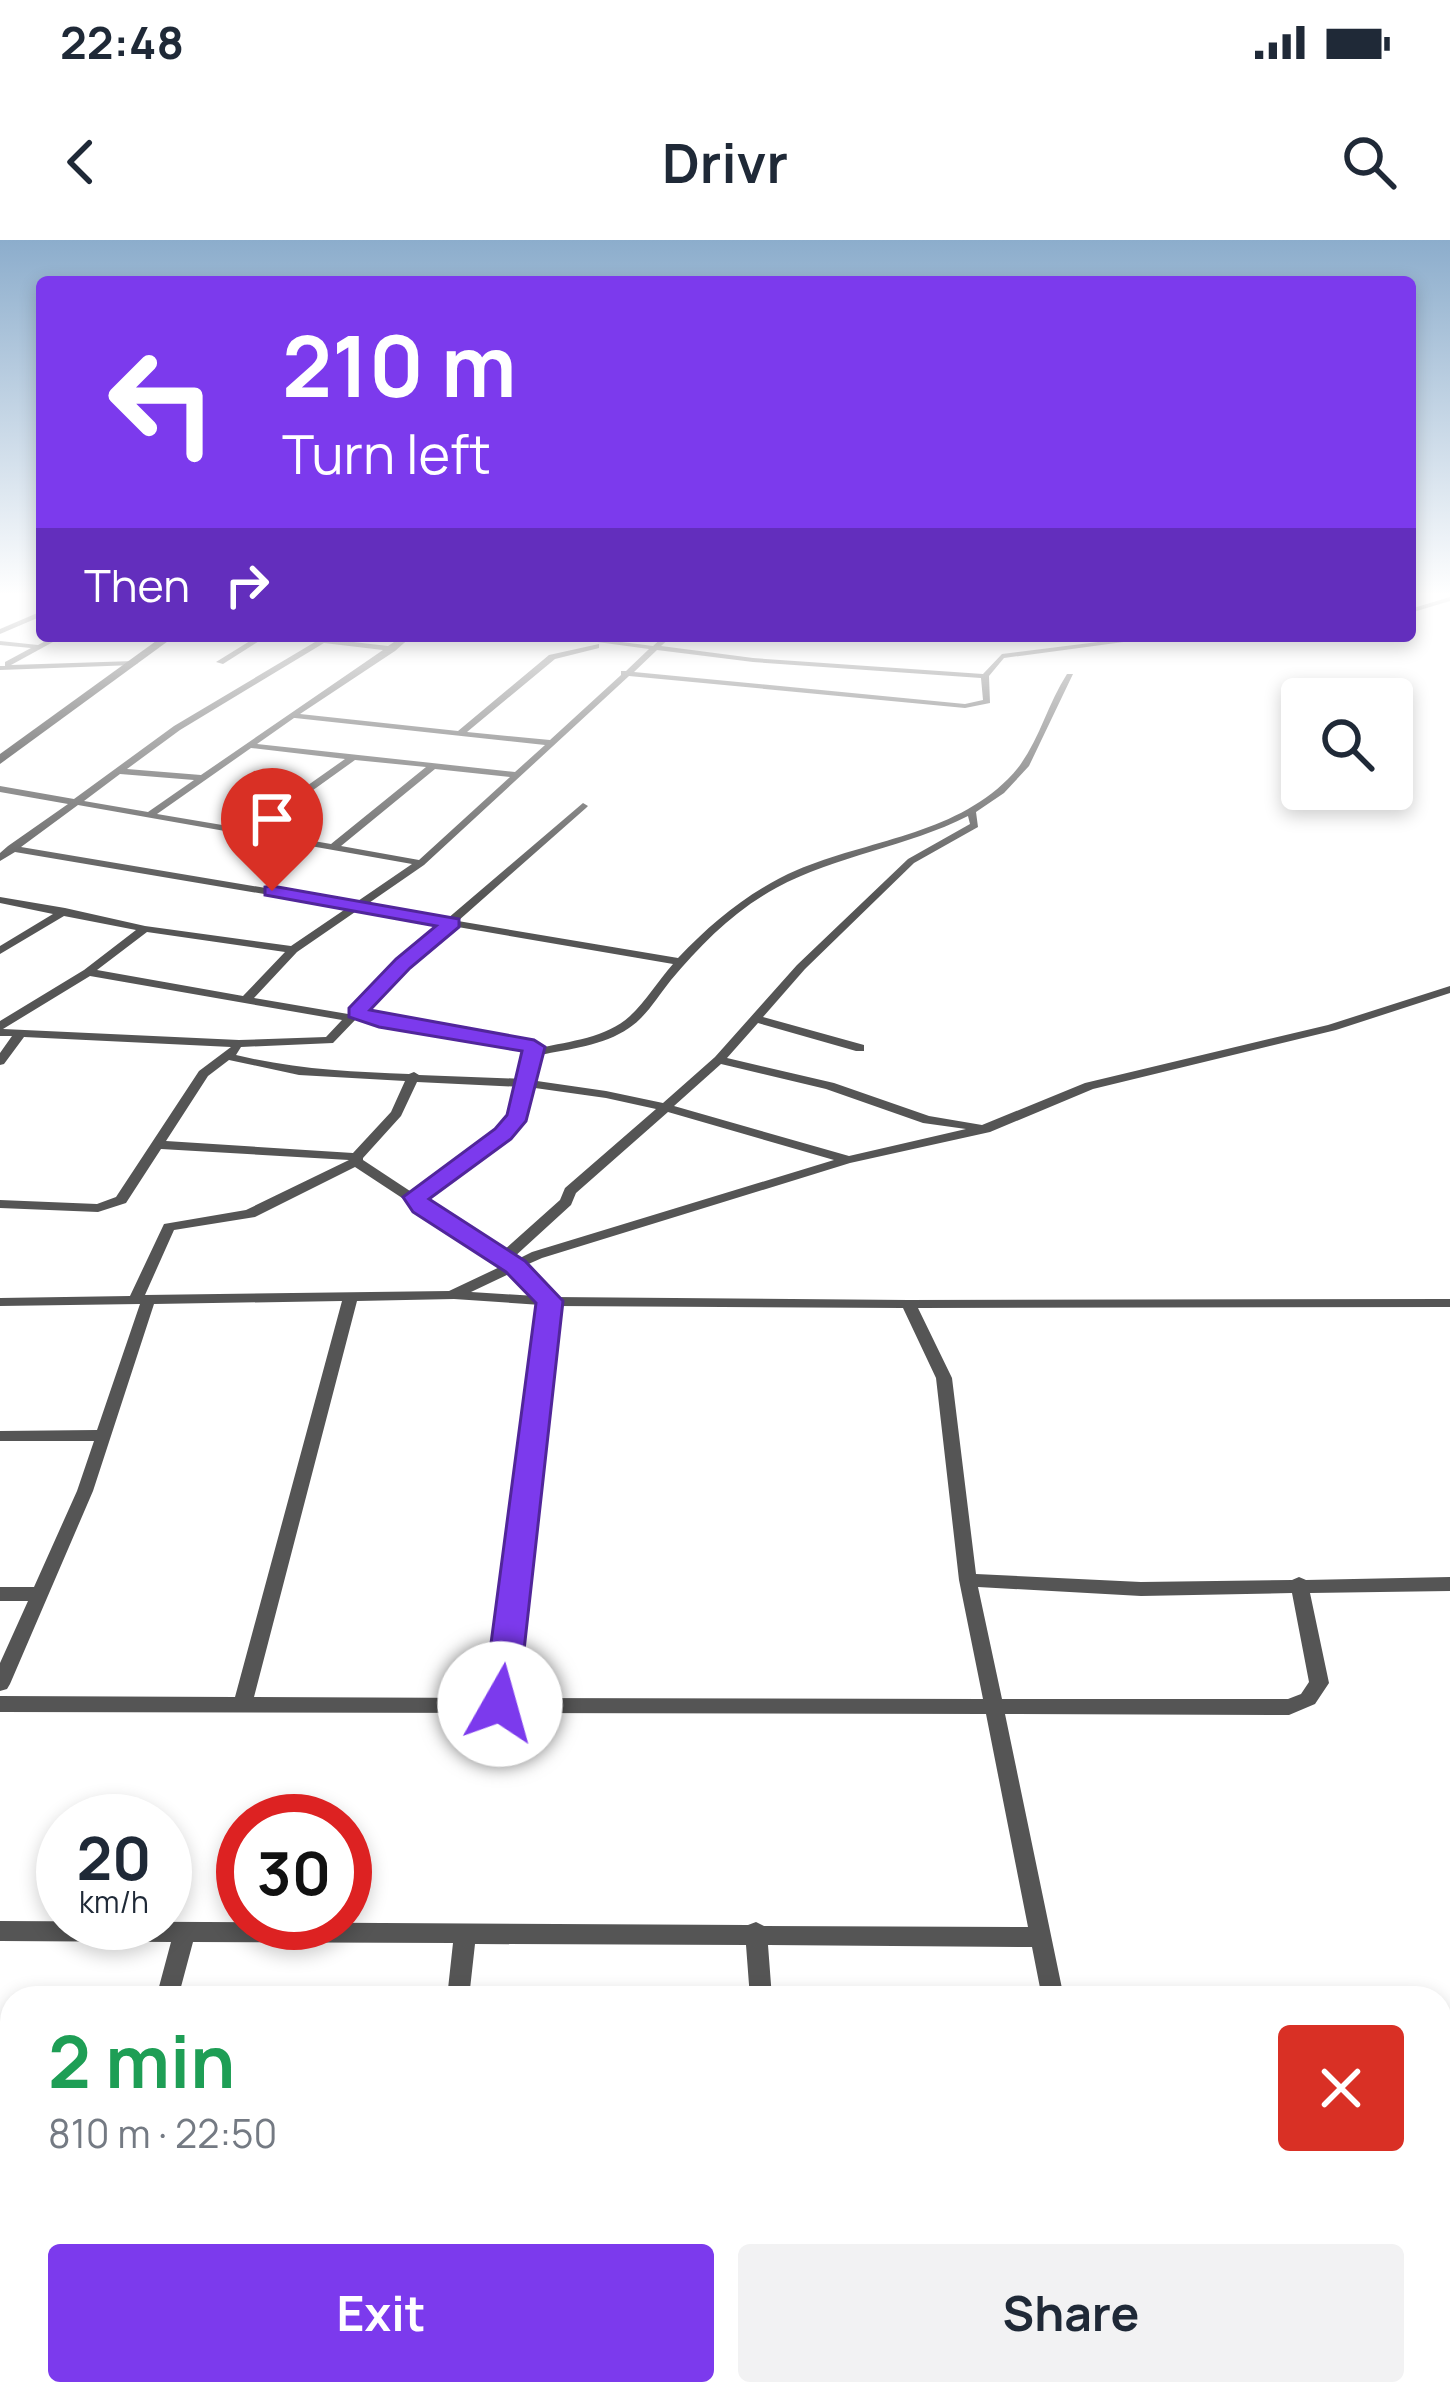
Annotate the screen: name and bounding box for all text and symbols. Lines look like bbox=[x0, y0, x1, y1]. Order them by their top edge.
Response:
text: 22:48 bbox=[60, 11, 184, 73]
text: Drivr bbox=[662, 125, 788, 199]
icon: back bbox=[48, 129, 114, 195]
icon: search bbox=[1336, 129, 1402, 195]
text: 210 m bbox=[282, 307, 516, 422]
icon: left bbox=[84, 324, 240, 480]
text: Turn left bbox=[282, 416, 491, 490]
icon: right bbox=[214, 552, 280, 618]
text: Then bbox=[84, 554, 190, 616]
map controls bbox=[1281, 678, 1413, 810]
button: search bbox=[1281, 678, 1413, 810]
pin bbox=[221, 768, 323, 891]
icon: arrive bbox=[239, 786, 305, 852]
position arrow bbox=[437, 1641, 563, 1767]
speed limit sign: 30 bbox=[216, 1794, 372, 1950]
text: 20 bbox=[76, 1816, 152, 1898]
text: km/h bbox=[79, 1881, 149, 1922]
text: 2 min bbox=[48, 2011, 235, 2110]
button: close bbox=[1278, 2025, 1404, 2151]
text: 810 m · 22:50 bbox=[48, 2106, 277, 2160]
button: Exit bbox=[48, 2244, 714, 2382]
button: Share bbox=[738, 2244, 1404, 2382]

